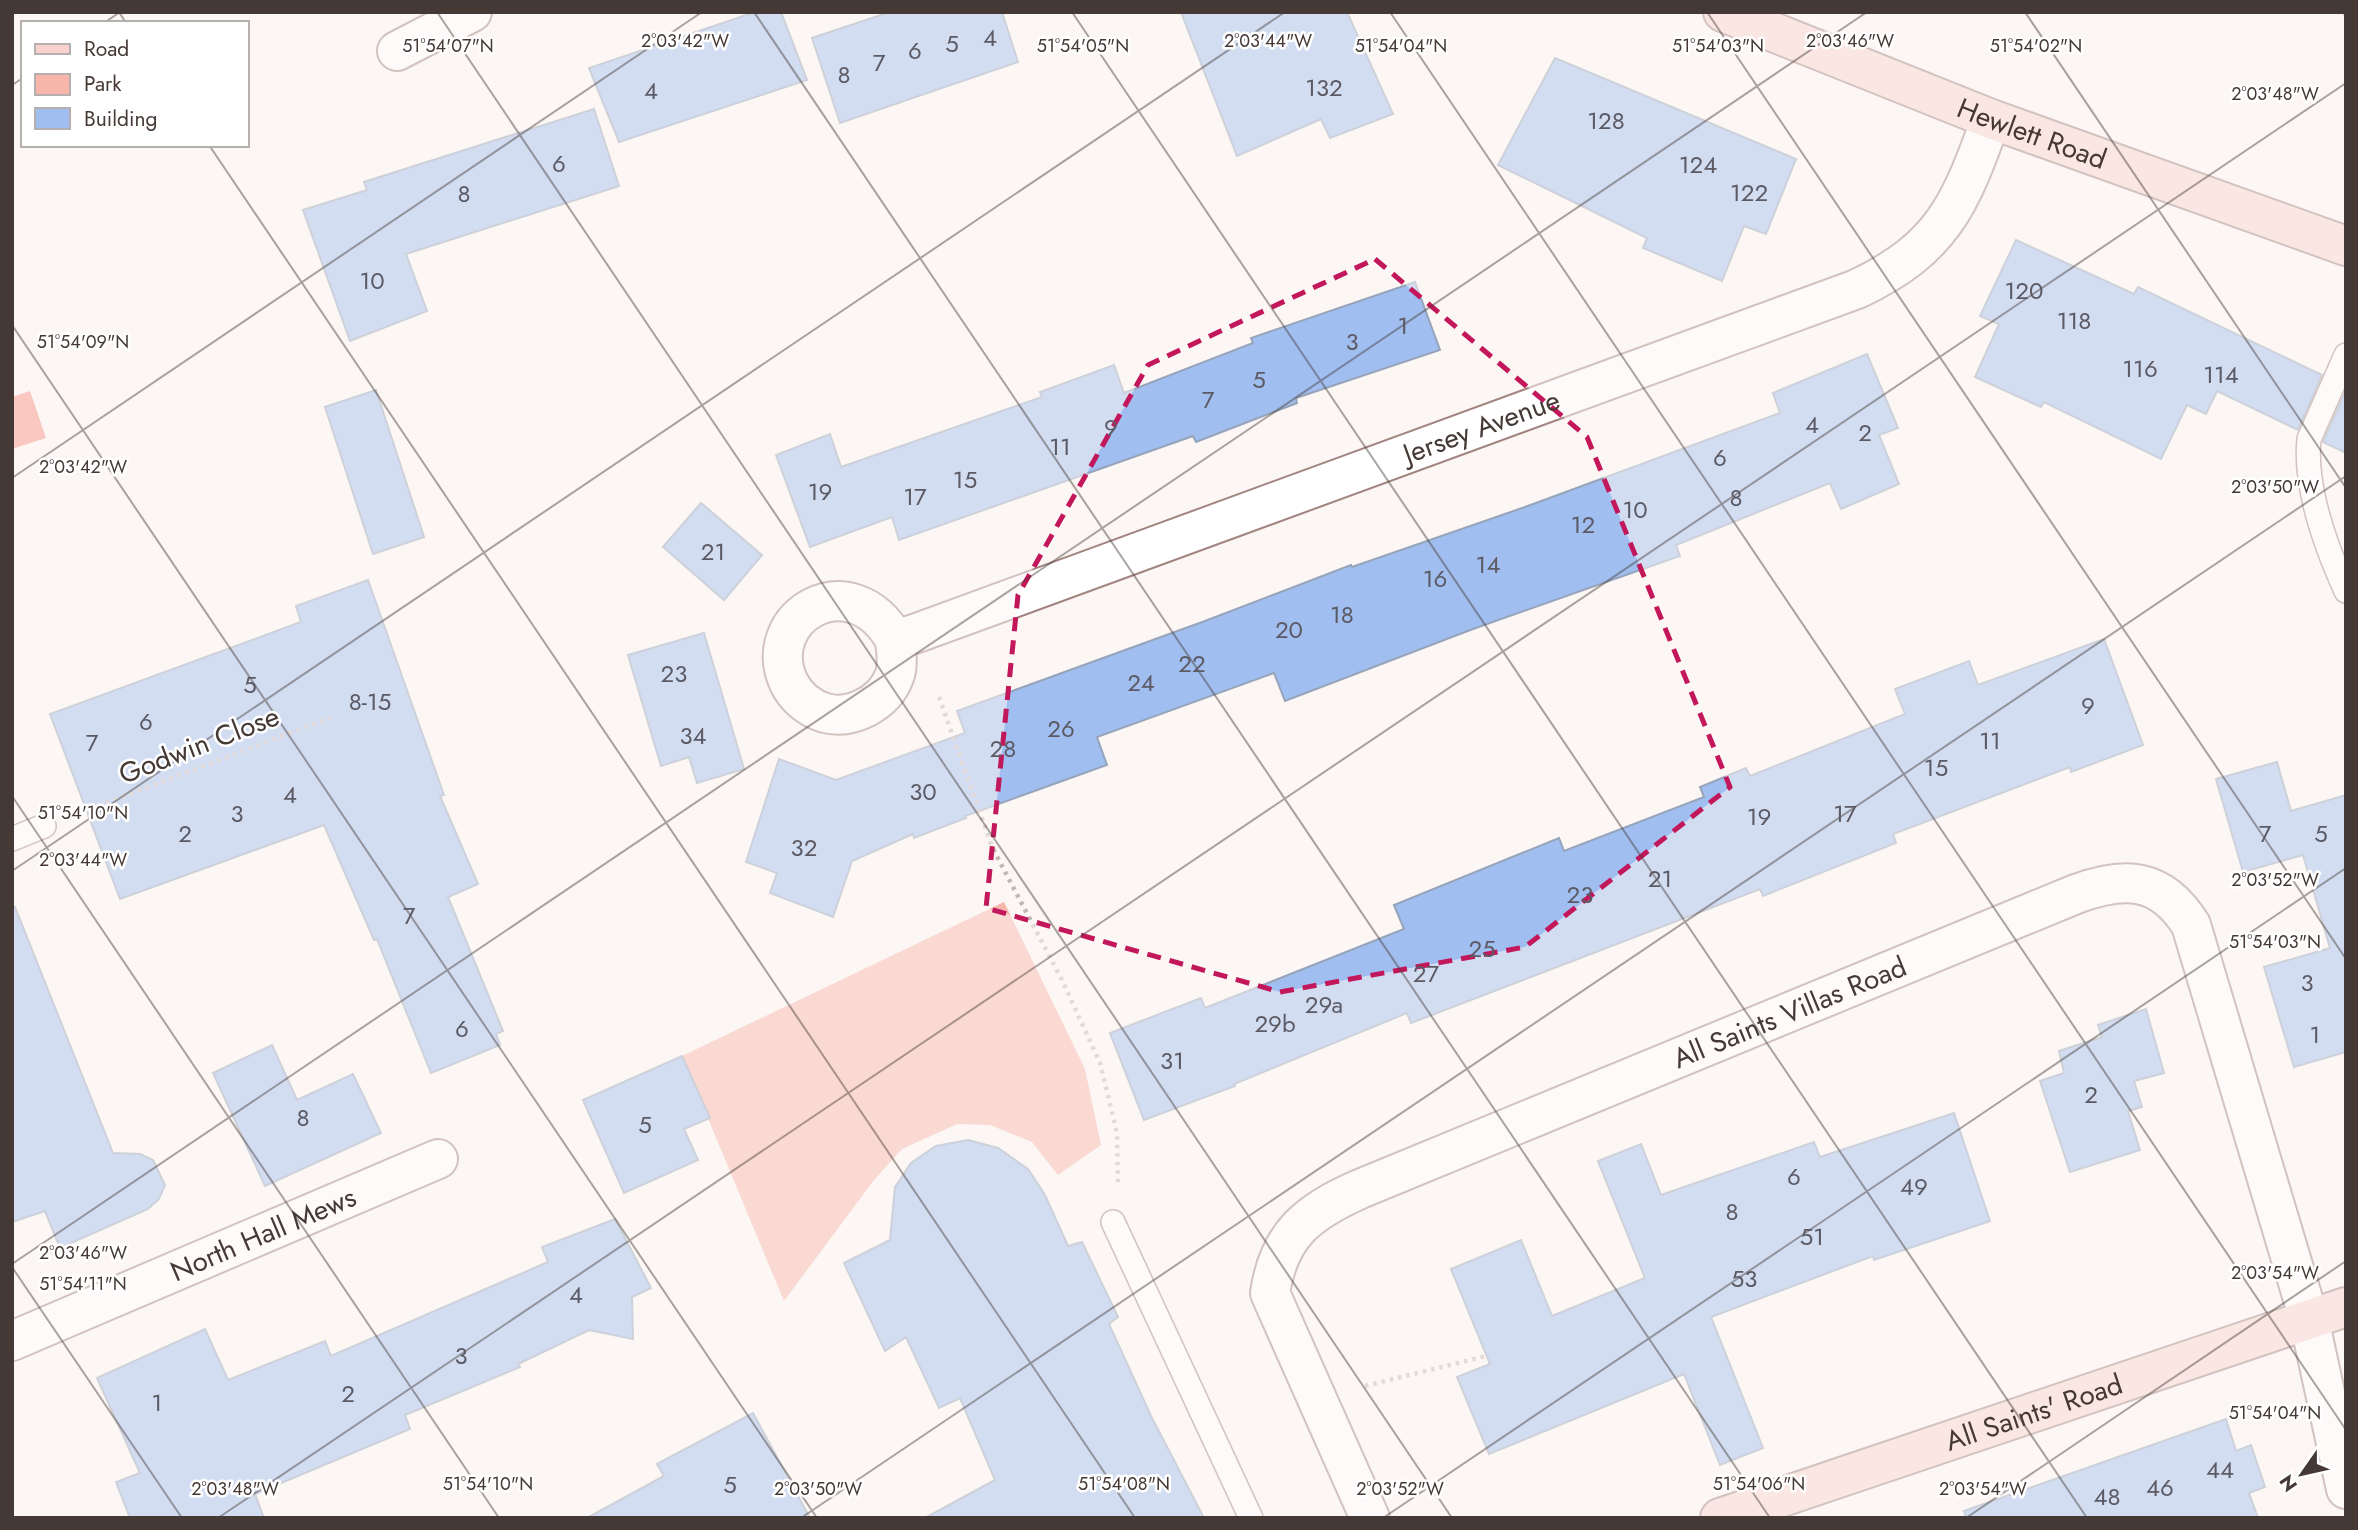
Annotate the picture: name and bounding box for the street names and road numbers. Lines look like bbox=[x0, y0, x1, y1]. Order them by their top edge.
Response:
street label: Hewlett Road bbox=[1951, 87, 2112, 179]
street label: Jersey Avenue bbox=[1394, 379, 1565, 475]
street label: Godwin Close bbox=[113, 696, 285, 794]
street label: All Saints Villas Road bbox=[1666, 946, 1912, 1079]
street label: North Hall Mews bbox=[164, 1176, 362, 1292]
street label: All Saints' Road bbox=[1940, 1363, 2128, 1461]

